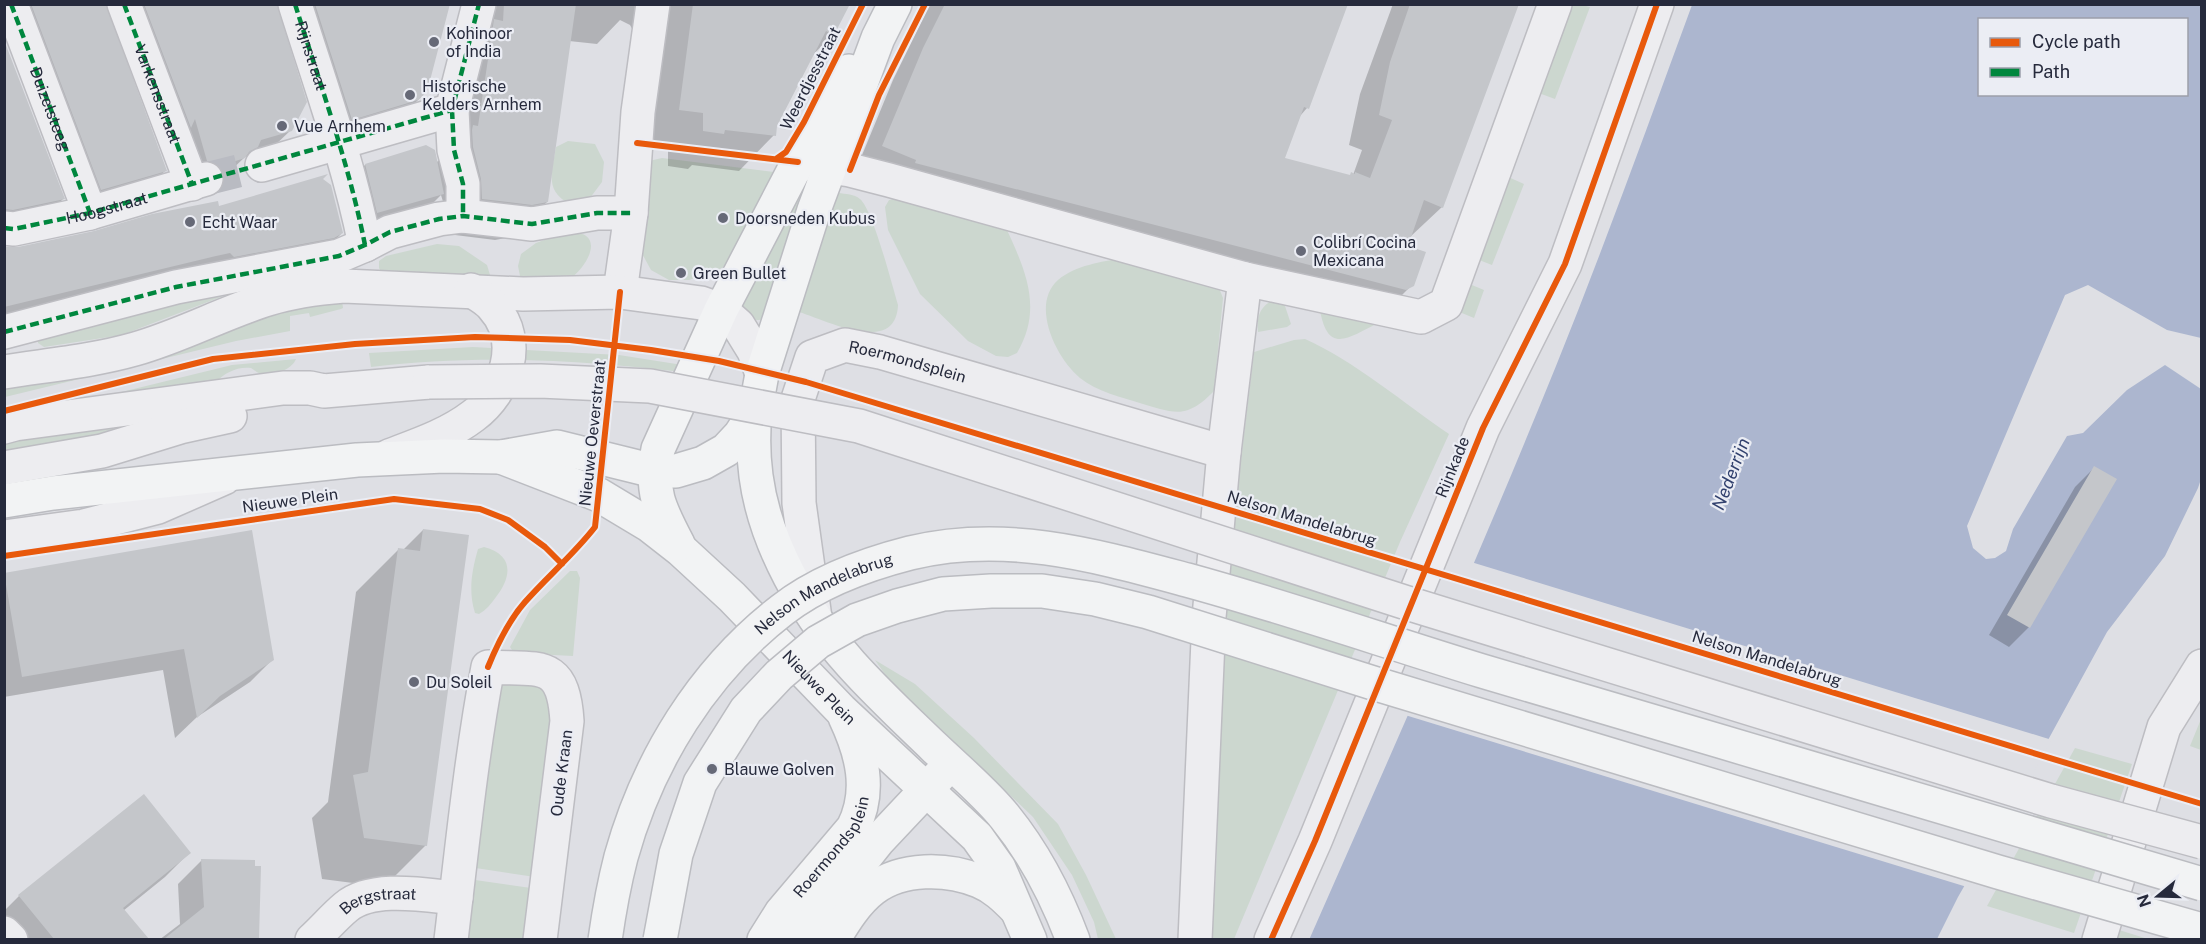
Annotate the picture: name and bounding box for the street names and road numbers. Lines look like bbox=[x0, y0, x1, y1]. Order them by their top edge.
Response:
street label: Rijnstraat bbox=[291, 18, 331, 93]
street label: Weerdjesstraat bbox=[776, 23, 845, 133]
street label: Varkensstraat bbox=[130, 42, 185, 146]
street label: Duizelsteeg bbox=[26, 65, 75, 153]
street label: Hoogstraat bbox=[64, 188, 150, 228]
street label: Roermondsplein bbox=[847, 337, 968, 387]
street label: Nieuwe Oeverstraat bbox=[575, 359, 610, 507]
street label: Rijnkade bbox=[1432, 434, 1473, 501]
street label: Nieuwe Plein bbox=[241, 484, 339, 517]
street label: Nelson Mandelabrug bbox=[1225, 487, 1379, 550]
street label: Nelson Mandelabrug bbox=[751, 549, 895, 639]
street label: Nelson Mandelabrug bbox=[1690, 627, 1844, 690]
street label: Nieuwe Plein bbox=[778, 646, 860, 729]
street label: Oude Kraan bbox=[547, 729, 576, 817]
street label: Roermondsplein bbox=[789, 795, 873, 902]
street label: Bergstraat bbox=[336, 884, 417, 919]

